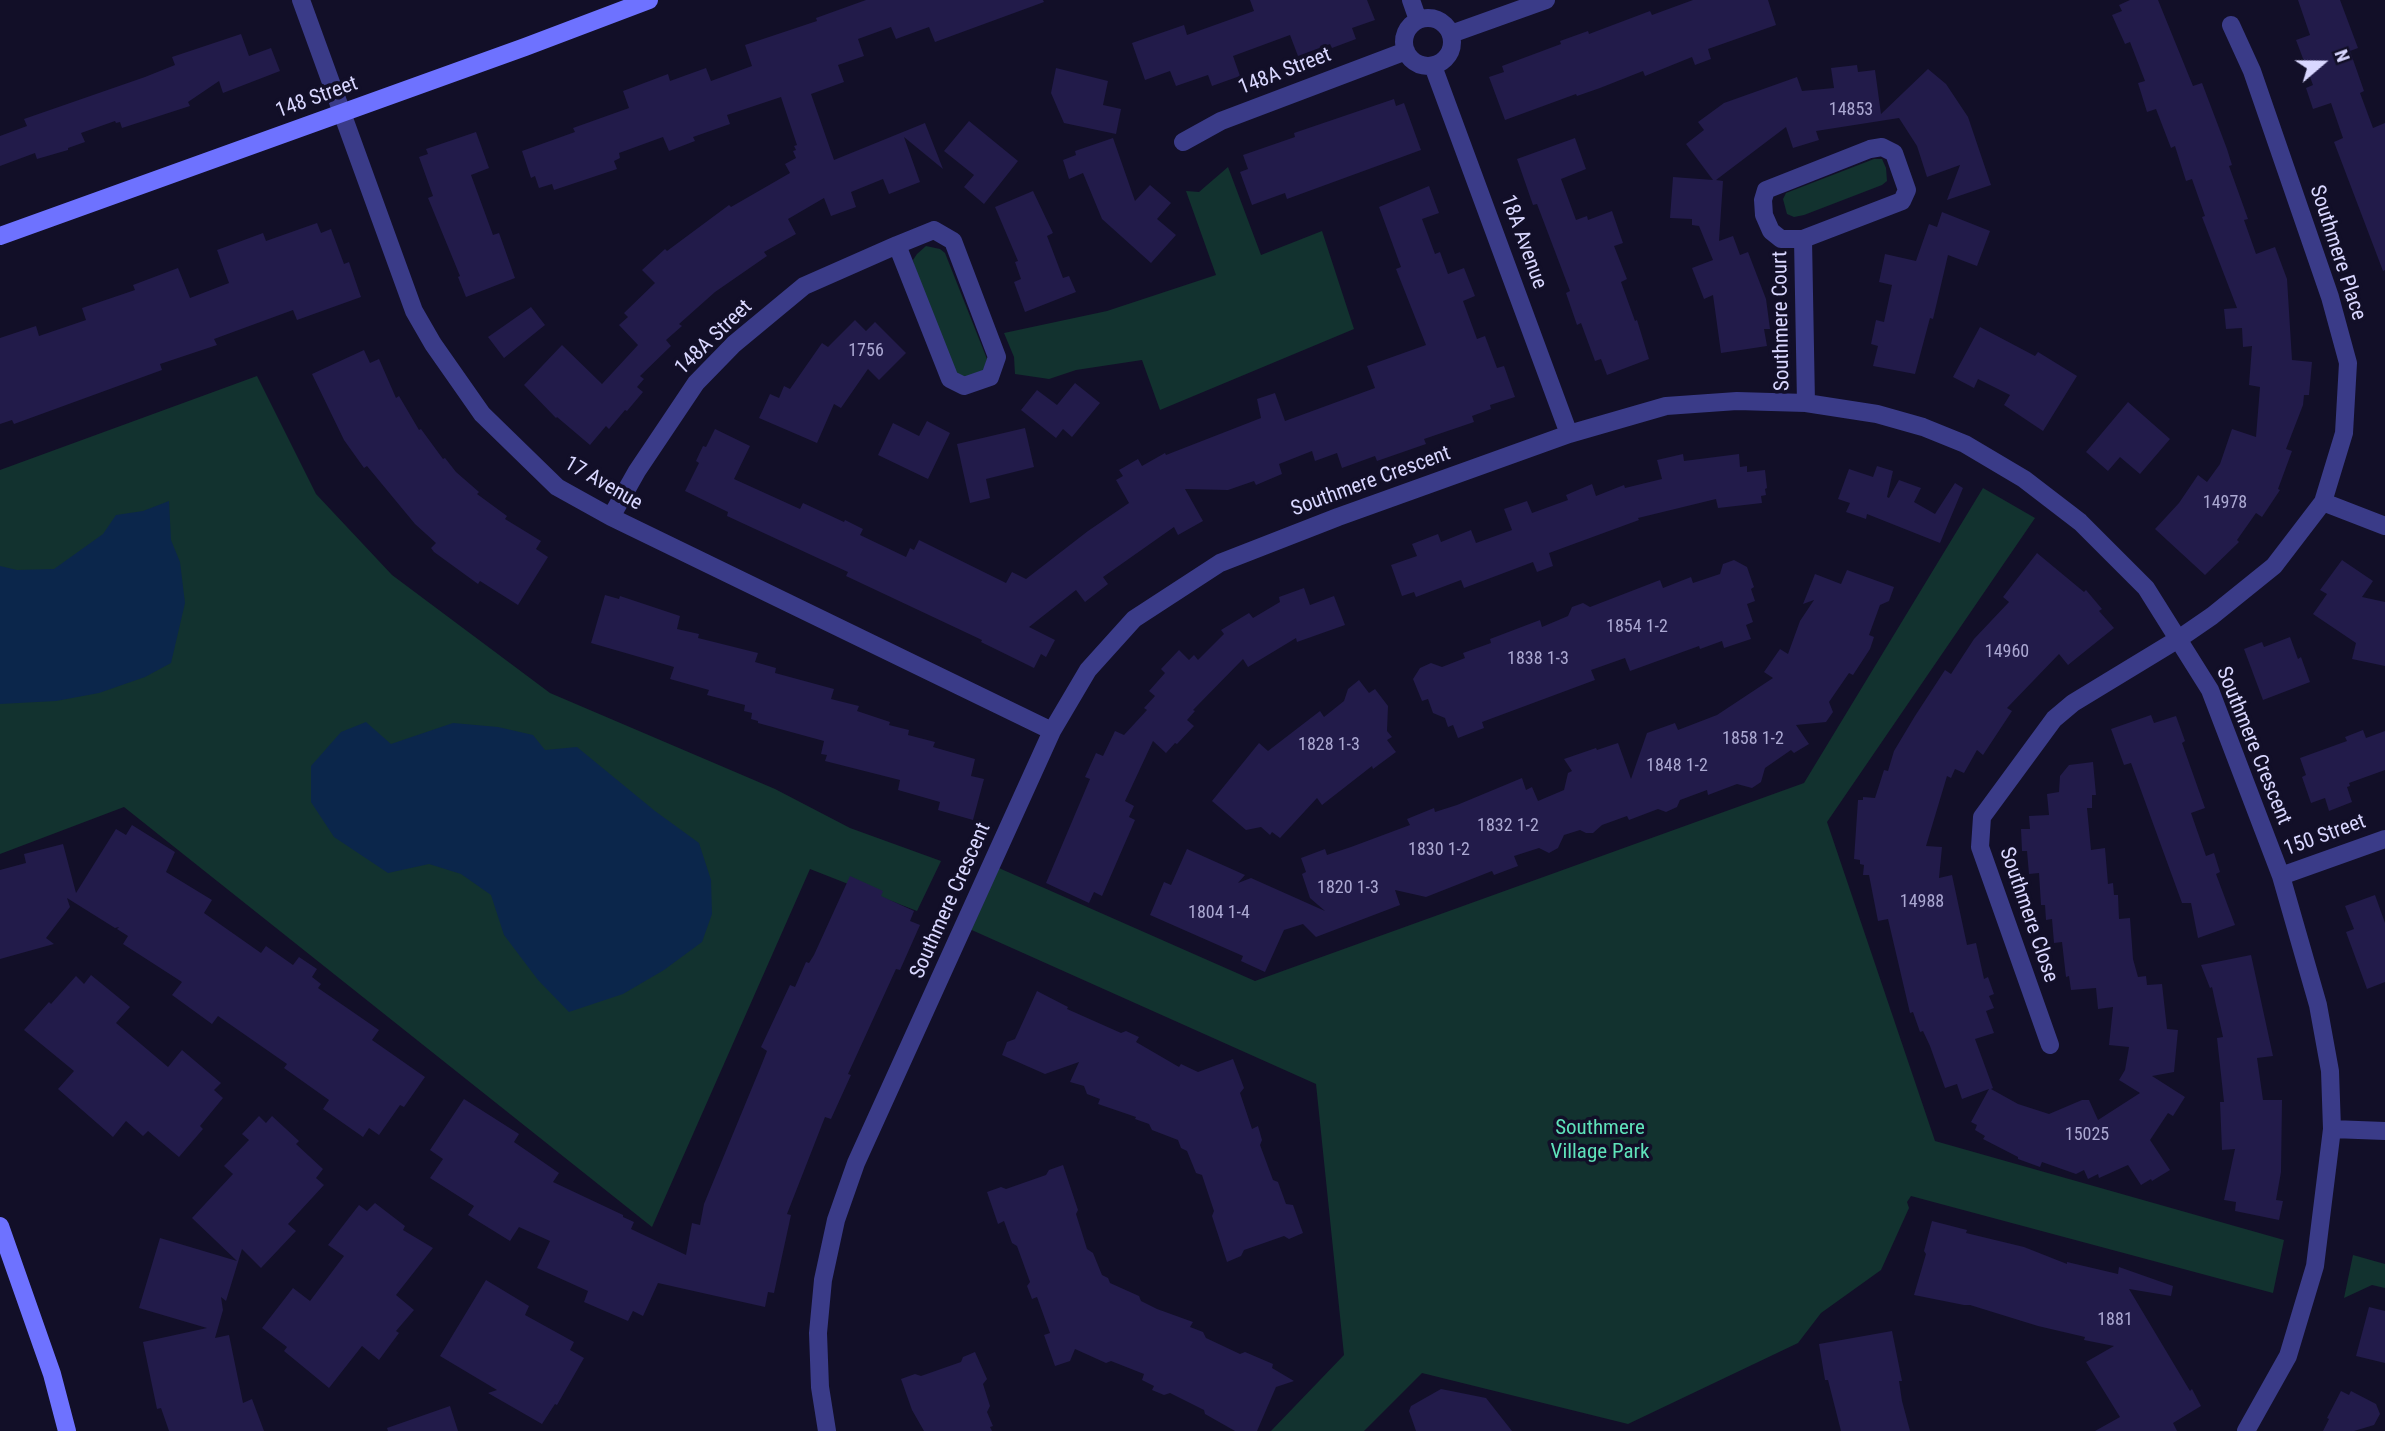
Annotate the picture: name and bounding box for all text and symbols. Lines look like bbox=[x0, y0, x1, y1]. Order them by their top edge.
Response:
north arrow bbox=[2287, 28, 2357, 98]
street label: 148A Street bbox=[1235, 43, 1335, 101]
text: N bbox=[2329, 46, 2355, 65]
street label: 148 Street bbox=[273, 72, 361, 124]
house number: 14853 bbox=[1829, 99, 1873, 121]
street label: Southmere Place bbox=[2303, 182, 2371, 324]
street label: 18A Avenue bbox=[1494, 192, 1552, 292]
street label: Southmere Court bbox=[1768, 251, 1796, 391]
street label: 148A Street bbox=[670, 295, 758, 381]
house number: 1756 bbox=[848, 340, 884, 362]
street label: Southmere Crescent bbox=[1288, 441, 1454, 523]
street label: 17 Avenue bbox=[559, 452, 647, 516]
house number: 14978 bbox=[2203, 492, 2247, 514]
house number: 1854 1-2 bbox=[1606, 616, 1668, 638]
house number: 14960 bbox=[1985, 641, 2029, 663]
house number: 1838 1-3 bbox=[1507, 648, 1569, 670]
street label: Southmere Crescent bbox=[2210, 663, 2296, 829]
house number: 1858 1-2 bbox=[1722, 728, 1784, 750]
house number: 1828 1-3 bbox=[1298, 734, 1360, 756]
house number: 1848 1-2 bbox=[1646, 755, 1708, 777]
street label: 150 Street bbox=[2281, 810, 2369, 862]
house number: 1832 1-2 bbox=[1477, 815, 1539, 837]
street label: Southmere Crescent bbox=[905, 819, 997, 983]
house number: 1830 1-2 bbox=[1408, 839, 1470, 861]
street label: Southmere Close bbox=[1993, 844, 2063, 986]
house number: 1820 1-3 bbox=[1317, 877, 1379, 899]
house number: 14988 bbox=[1900, 891, 1944, 913]
house number: 1804 1-4 bbox=[1188, 902, 1250, 924]
park label: Southmere Village Park bbox=[1551, 1116, 1649, 1166]
house number: 15025 bbox=[2065, 1124, 2109, 1146]
house number: 1881 bbox=[2097, 1309, 2133, 1331]

